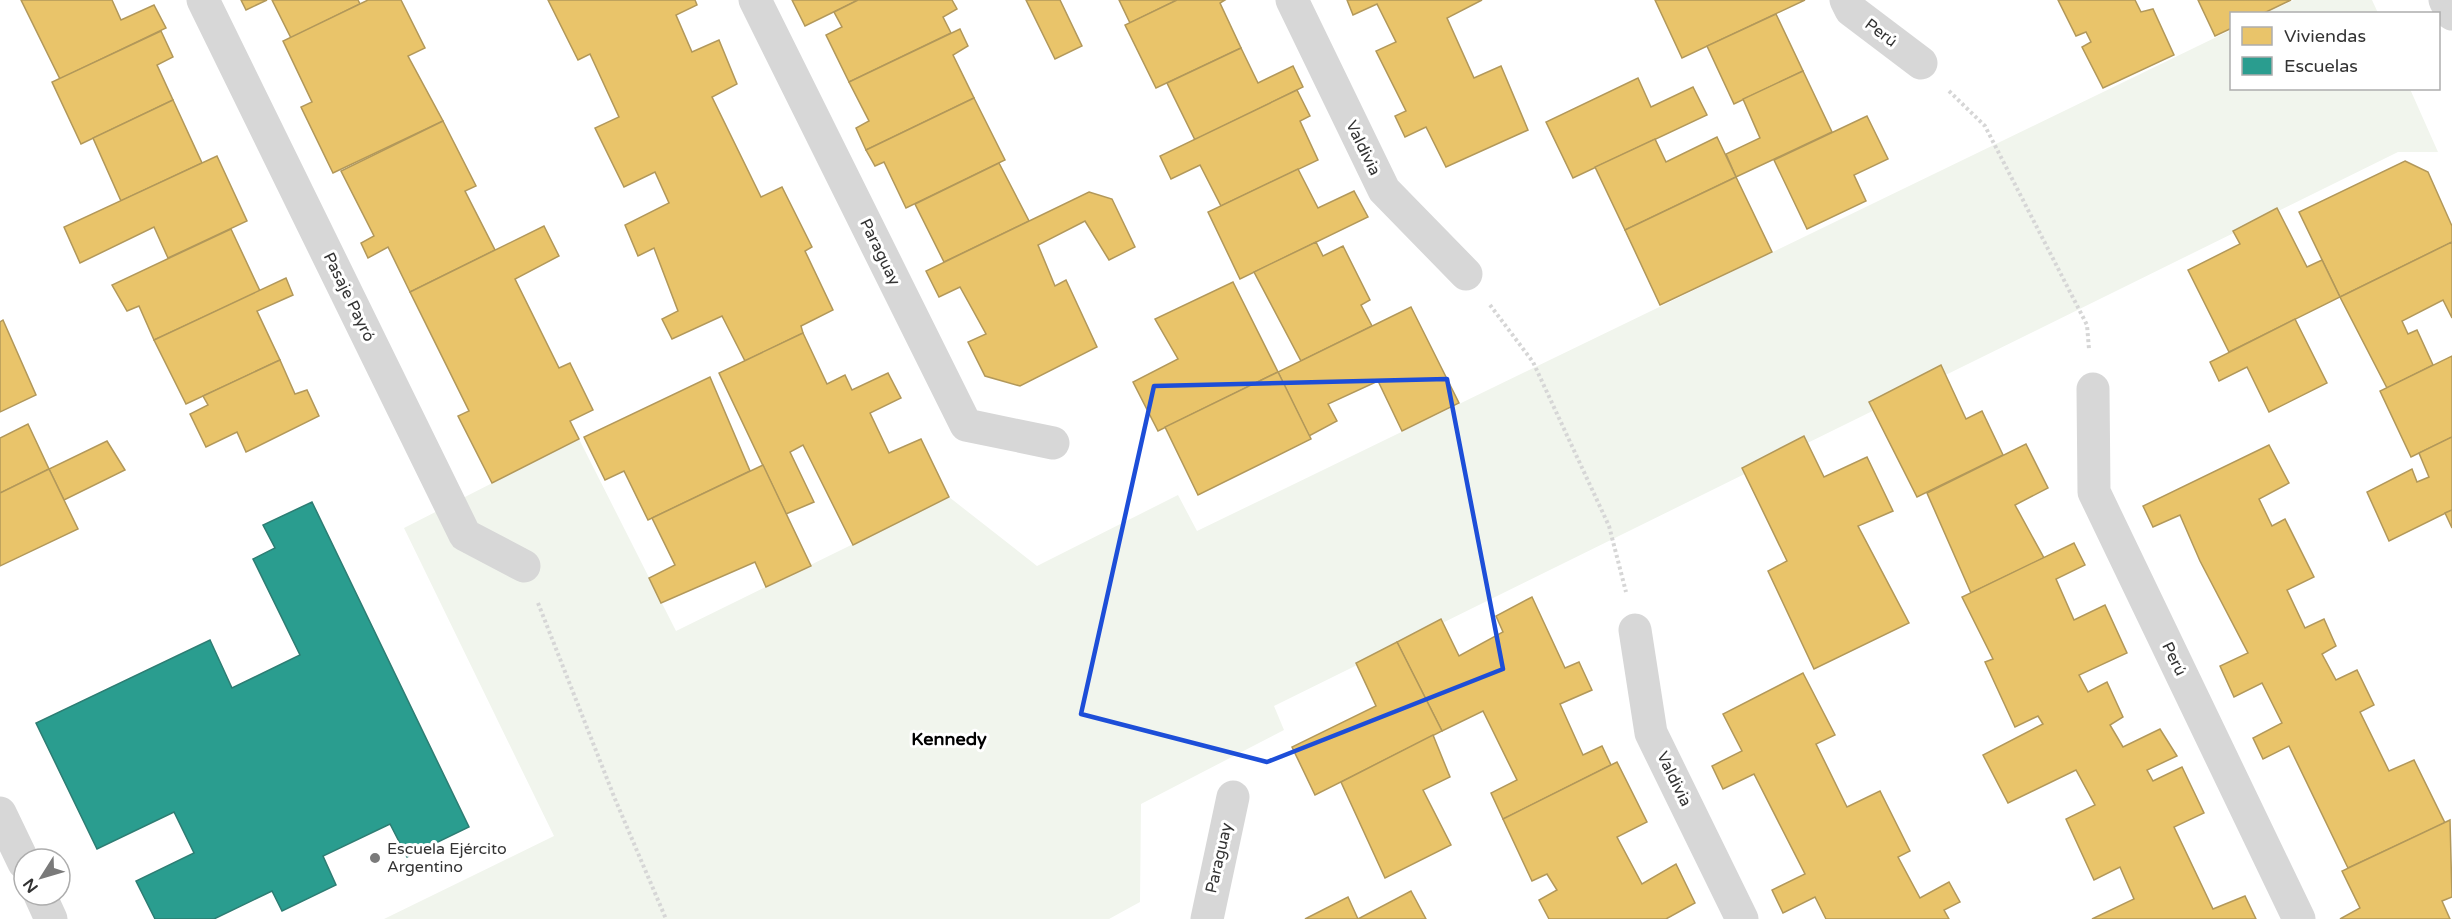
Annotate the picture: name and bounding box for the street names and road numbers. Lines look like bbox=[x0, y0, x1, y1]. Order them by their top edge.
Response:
street label: Perú bbox=[1861, 14, 1901, 52]
street label: Valdivia bbox=[1341, 117, 1385, 179]
street label: Paraguay bbox=[855, 215, 905, 289]
street label: Pasaje Payró bbox=[319, 249, 379, 345]
street label: Perú bbox=[2157, 639, 2191, 679]
street label: Valdivia bbox=[1652, 748, 1696, 810]
street label: Paraguay bbox=[1201, 820, 1237, 895]

